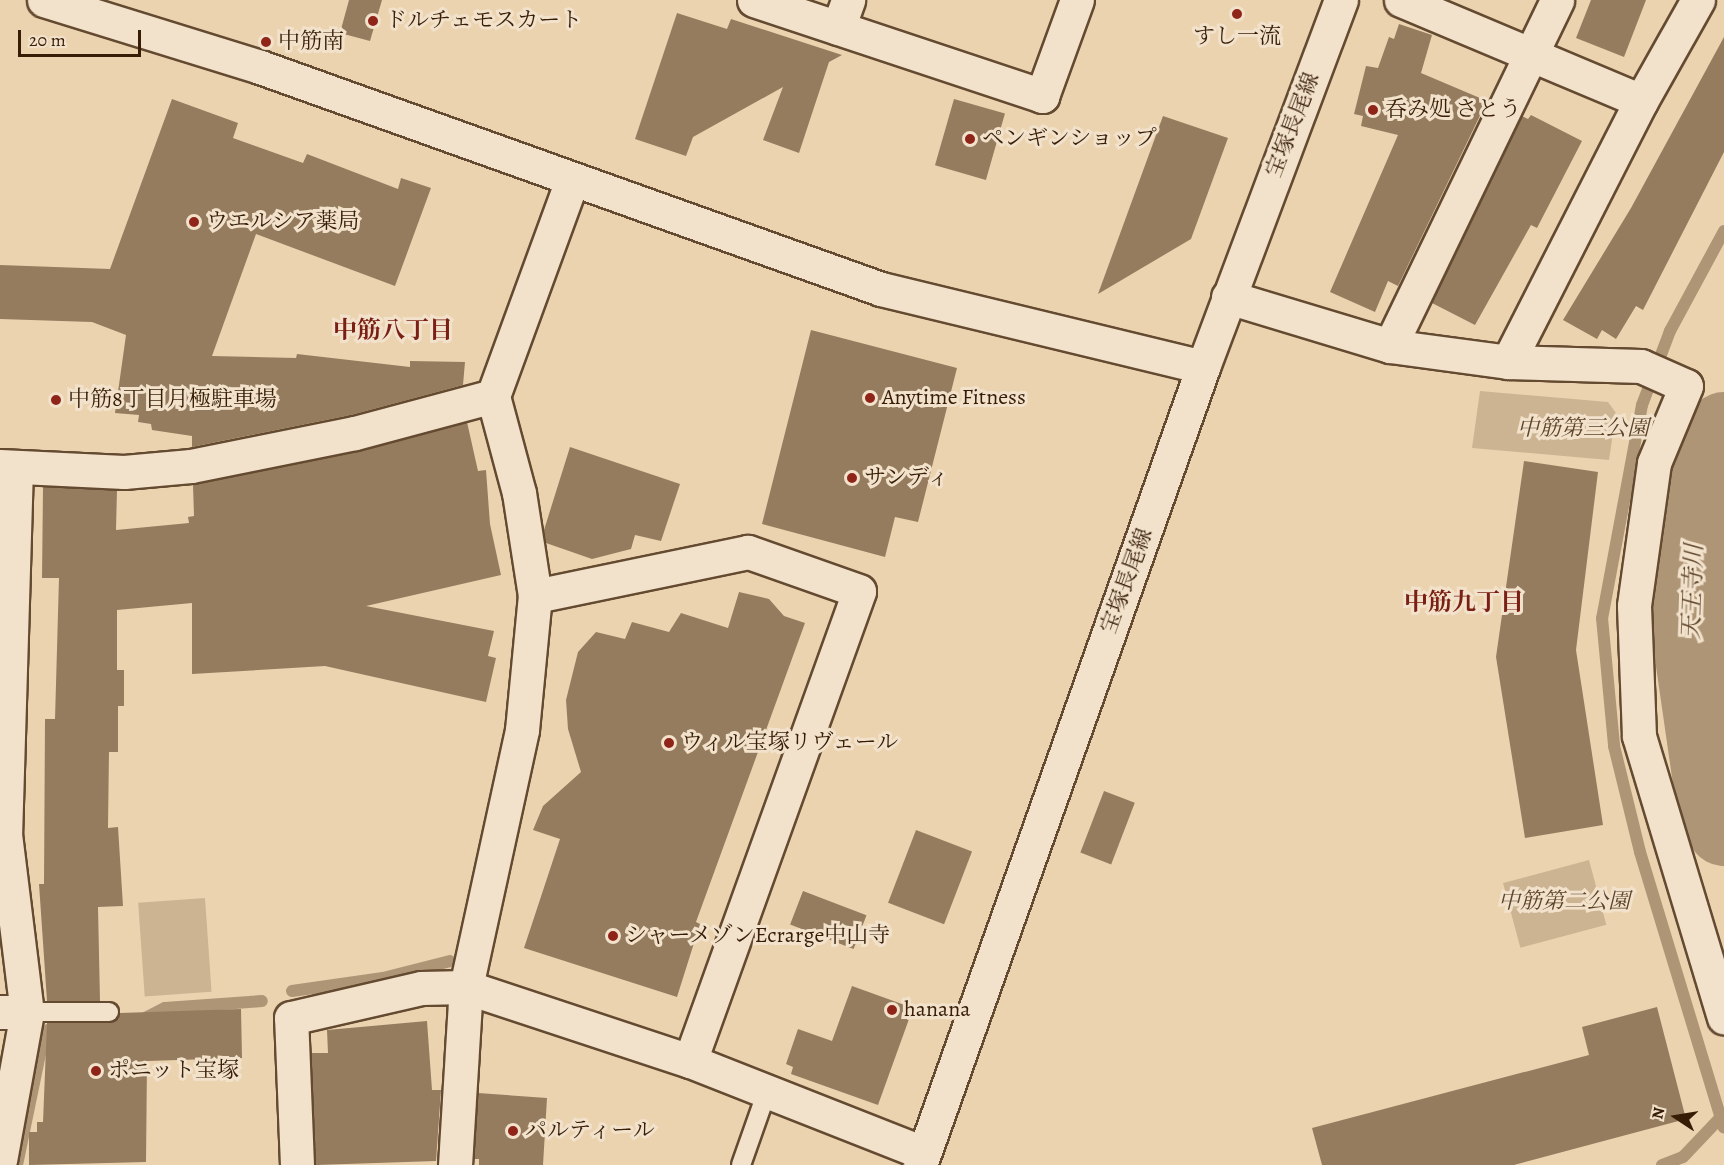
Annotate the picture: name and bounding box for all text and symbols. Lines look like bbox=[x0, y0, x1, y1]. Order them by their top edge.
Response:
marker: すし一流 bbox=[1230, 7, 1244, 21]
place label: ドルチェモスカート bbox=[385, 8, 583, 34]
marker: ドルチェモスカート bbox=[366, 14, 380, 28]
scale bar bbox=[21, 18, 144, 56]
place label: すし一流 bbox=[1193, 24, 1281, 50]
text: 20 m bbox=[29, 28, 66, 52]
place label: 中筋南 bbox=[278, 29, 344, 55]
marker: 中筋南 bbox=[259, 35, 273, 49]
street label: 宝塚長尾線 bbox=[1261, 69, 1325, 181]
place label: 呑み処 さとう bbox=[1385, 97, 1521, 123]
marker: 呑み処 さとう bbox=[1366, 103, 1380, 117]
place label: ペンギンショップ bbox=[982, 126, 1158, 152]
marker: ペンギンショップ bbox=[963, 132, 977, 146]
place label: ウエルシア薬局 bbox=[206, 209, 360, 235]
marker: ウエルシア薬局 bbox=[187, 215, 201, 229]
district label: 中筋八丁目 bbox=[333, 317, 453, 345]
place label: Anytime Fitness bbox=[882, 385, 1026, 411]
place label: 中筋8丁目月極駐車場 bbox=[68, 387, 277, 413]
marker: Anytime Fitness bbox=[863, 391, 877, 405]
marker: 中筋8丁目月極駐車場 bbox=[49, 393, 63, 407]
park label: 中筋第三公園 bbox=[1517, 416, 1649, 442]
place label: サンディ bbox=[864, 465, 952, 491]
marker: サンディ bbox=[845, 471, 859, 485]
street label: 宝塚長尾線 bbox=[1096, 525, 1158, 637]
water label: 天王寺川 bbox=[1677, 544, 1709, 640]
district label: 中筋九丁目 bbox=[1404, 589, 1524, 617]
place label: ウィル宝塚リヴェール bbox=[681, 730, 901, 756]
marker: ウィル宝塚リヴェール bbox=[662, 736, 676, 750]
park label: 中筋第二公園 bbox=[1498, 889, 1630, 915]
place label: シャーメゾンEcrarge中山寺 bbox=[625, 923, 893, 949]
marker: シャーメゾンEcrarge中山寺 bbox=[606, 929, 620, 943]
place label: hanana bbox=[904, 997, 971, 1023]
marker: hanana bbox=[885, 1003, 899, 1017]
place label: ポニット宝塚 bbox=[108, 1058, 240, 1084]
marker: ポニット宝塚 bbox=[89, 1064, 103, 1078]
north arrow bbox=[1646, 1087, 1706, 1147]
text: N bbox=[1646, 1105, 1670, 1121]
place label: パルティール bbox=[525, 1118, 657, 1144]
marker: パルティール bbox=[506, 1124, 520, 1138]

